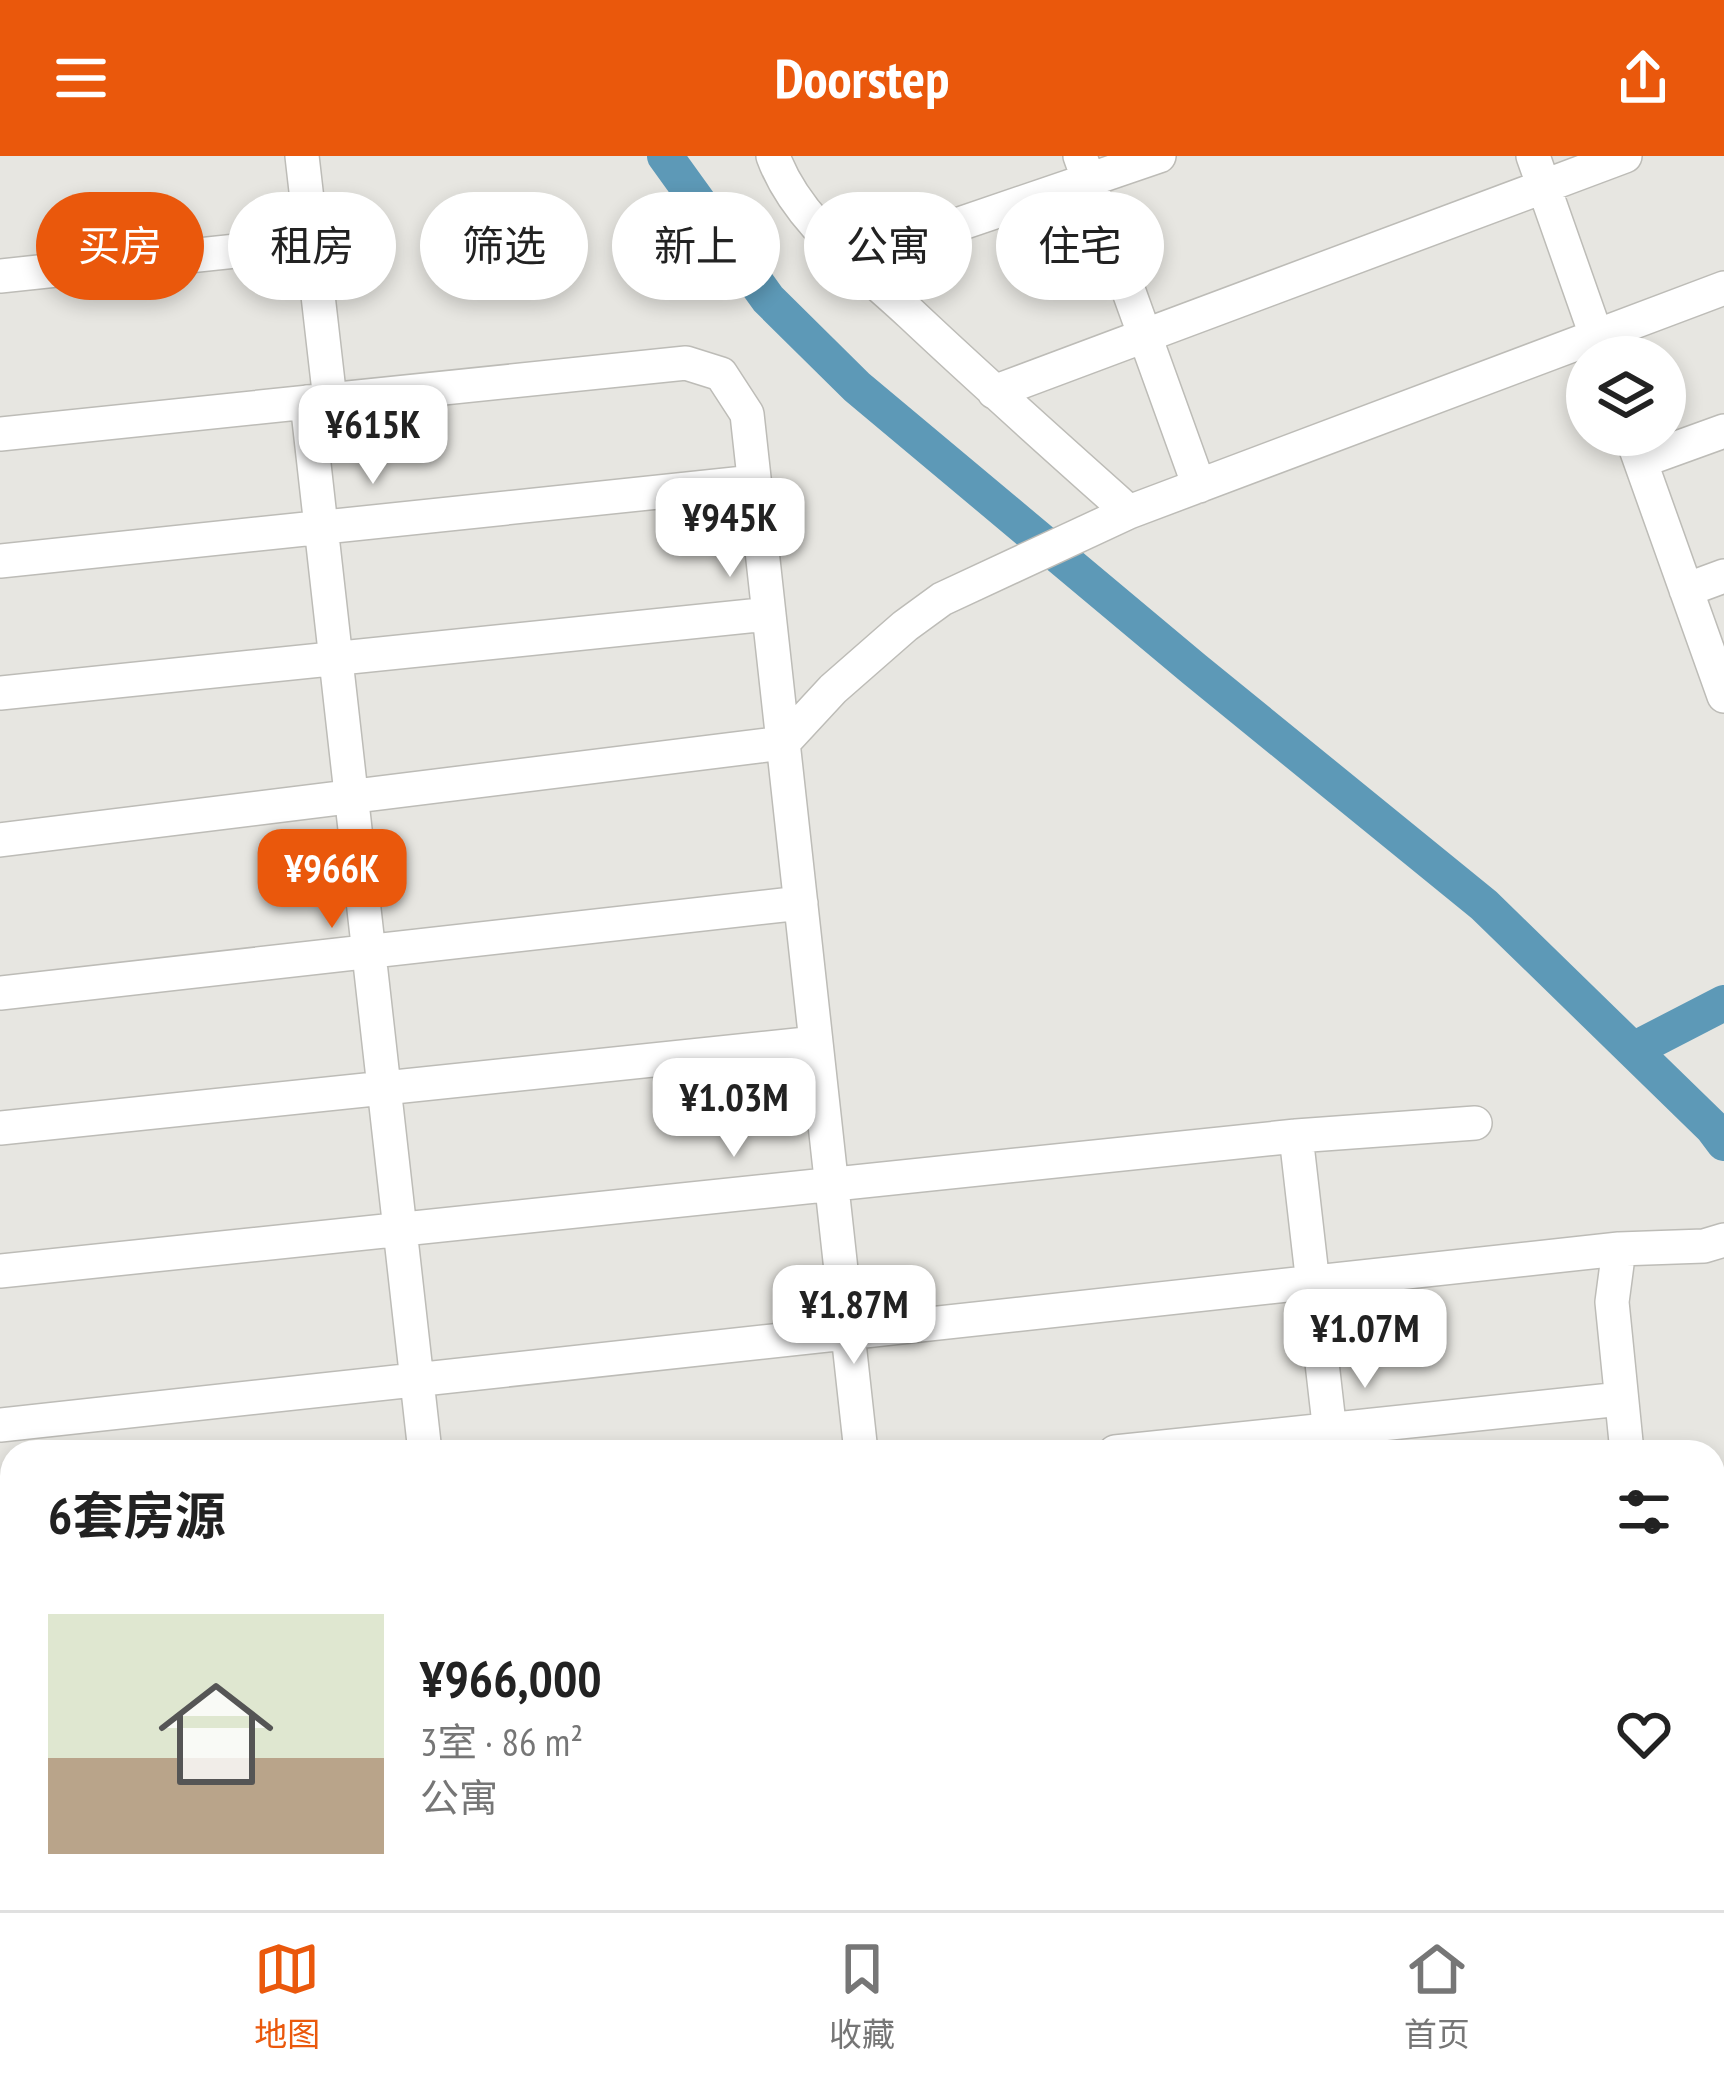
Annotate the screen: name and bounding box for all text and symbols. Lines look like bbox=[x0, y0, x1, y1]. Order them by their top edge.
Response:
text: Doorstep bbox=[775, 43, 949, 113]
icon: menu bbox=[48, 45, 114, 111]
icon: share bbox=[1610, 45, 1676, 111]
chip: 买房 bbox=[36, 192, 204, 300]
chip: 租房 bbox=[228, 192, 396, 300]
chip: 筛选 bbox=[420, 192, 588, 300]
chip: 新上 bbox=[612, 192, 780, 300]
chip: 公寓 bbox=[804, 192, 972, 300]
chip: 住宅 bbox=[996, 192, 1164, 300]
map controls bbox=[1566, 336, 1686, 456]
button: layers bbox=[1566, 336, 1686, 456]
pin: ¥615K bbox=[289, 385, 457, 487]
text: ¥615K bbox=[326, 398, 420, 449]
pin: ¥945K bbox=[646, 478, 814, 580]
text: ¥945K bbox=[683, 491, 777, 542]
pin: ¥966K bbox=[248, 829, 416, 931]
text: ¥966K bbox=[285, 842, 379, 893]
pin: ¥1.03M bbox=[636, 1058, 832, 1160]
text: ¥1.03M bbox=[680, 1071, 788, 1122]
pin: ¥1.87M bbox=[756, 1265, 952, 1367]
text: ¥1.87M bbox=[800, 1278, 908, 1329]
pin: ¥1.07M bbox=[1267, 1289, 1463, 1391]
text: ¥1.07M bbox=[1311, 1302, 1419, 1353]
icon: filters bbox=[1611, 1479, 1677, 1545]
text: 6套房源 bbox=[48, 1482, 225, 1548]
text: ¥966,000 bbox=[420, 1645, 602, 1711]
icon: home bbox=[144, 1662, 288, 1806]
icon: heart bbox=[1611, 1701, 1677, 1767]
text: 3室 · 86 m² bbox=[420, 1716, 583, 1767]
text: 公寓 bbox=[420, 1772, 498, 1823]
tab: 地图 bbox=[254, 1936, 320, 2056]
tab: 收藏 bbox=[829, 1936, 895, 2056]
tab: 首页 bbox=[1404, 1936, 1470, 2056]

